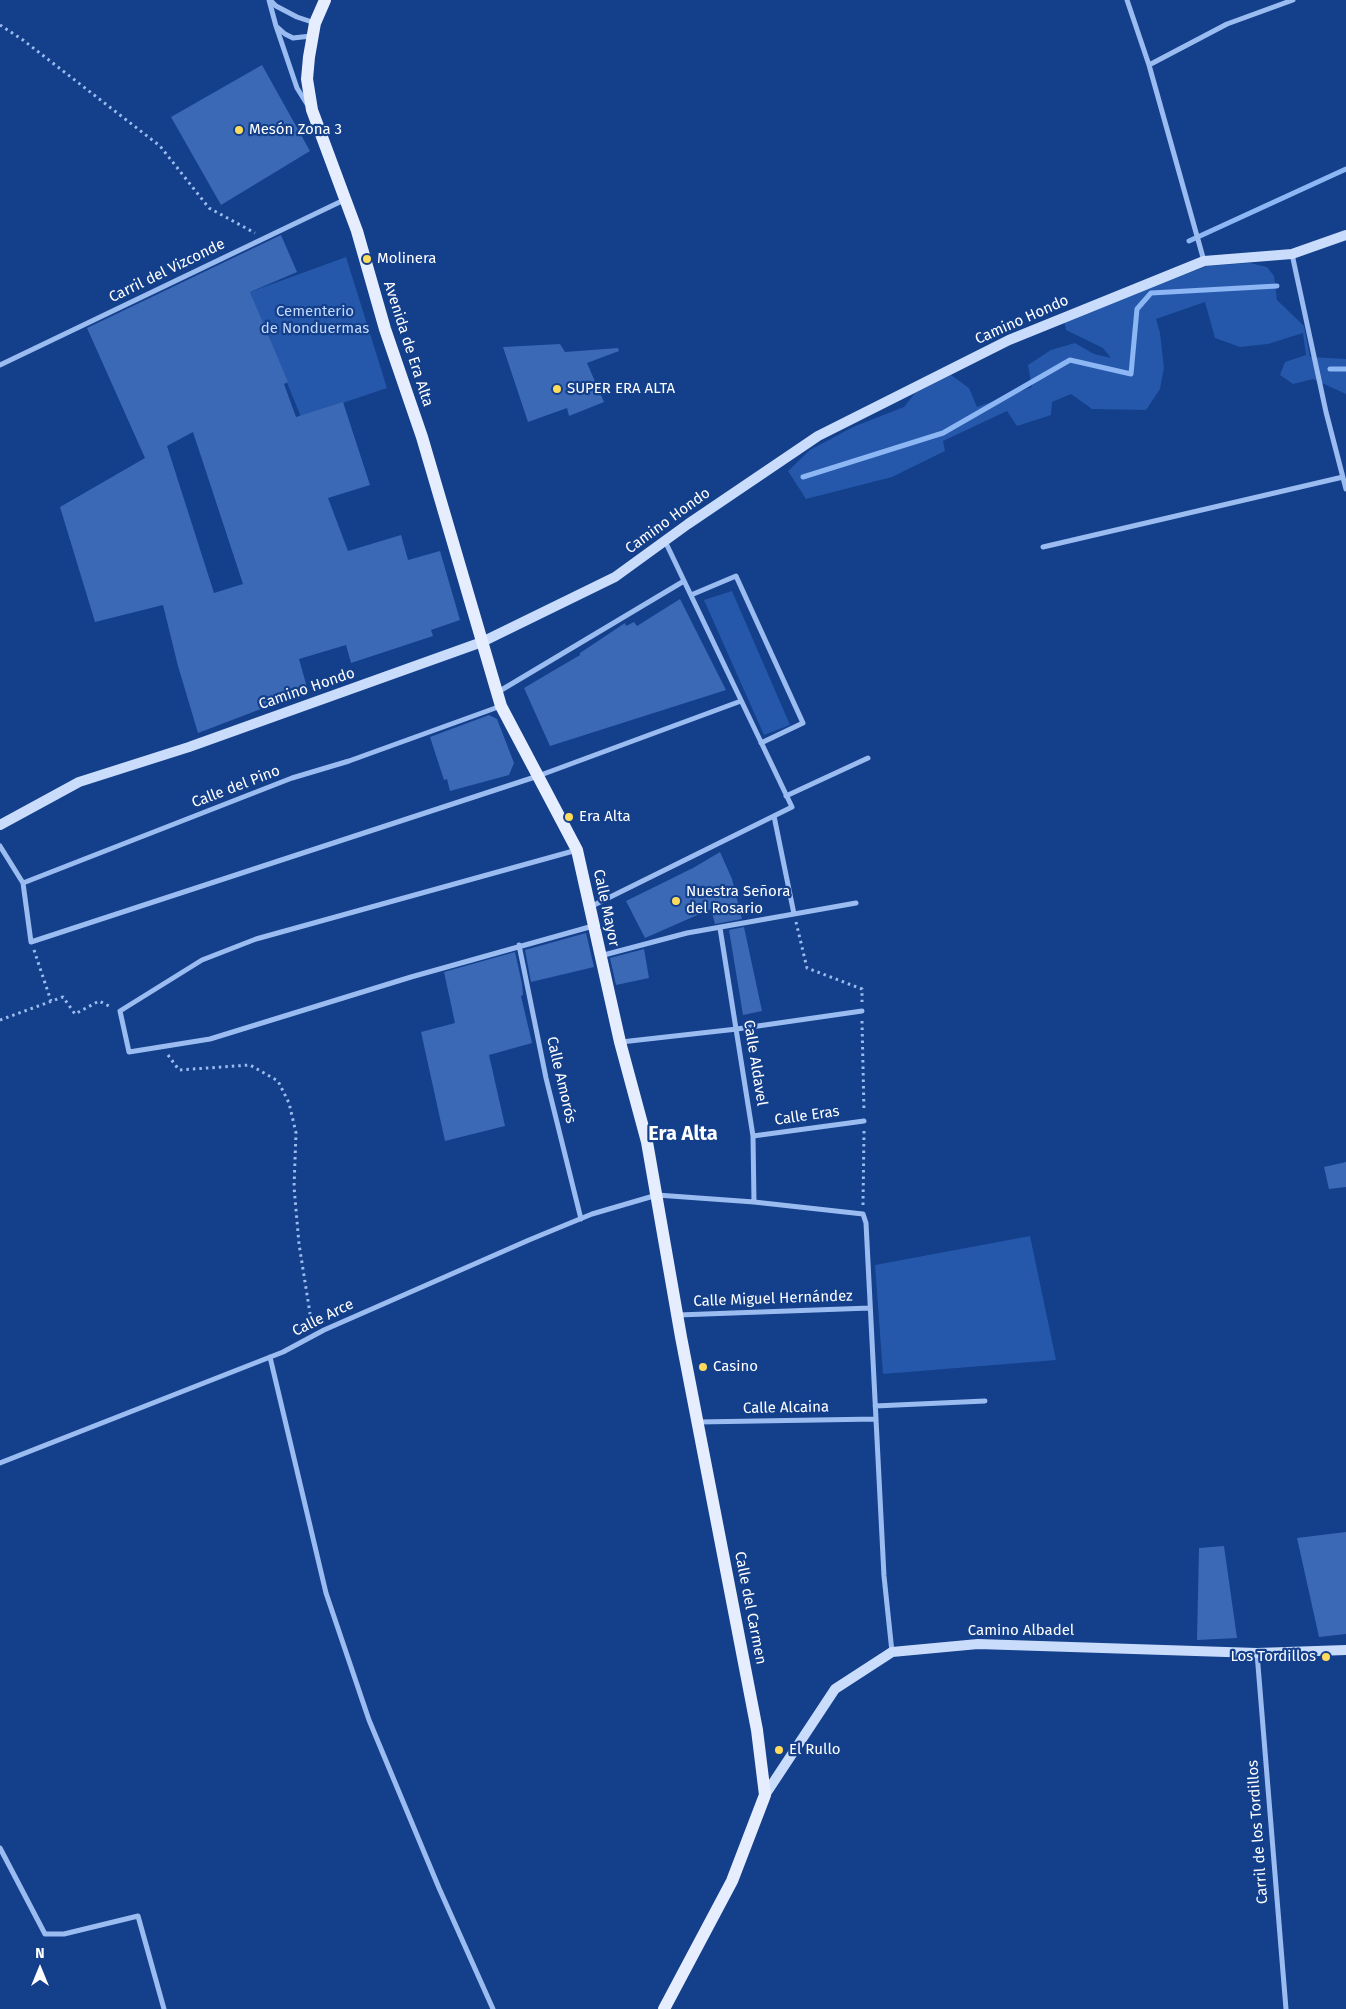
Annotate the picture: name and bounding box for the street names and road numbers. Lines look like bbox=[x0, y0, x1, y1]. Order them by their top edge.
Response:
street label: Carril del Vizconde bbox=[106, 235, 228, 307]
street label: Avenida de Era Alta bbox=[379, 279, 437, 409]
street label: Camino Hondo bbox=[972, 291, 1072, 349]
street label: Camino Hondo bbox=[622, 484, 714, 558]
street label: Camino Hondo bbox=[257, 664, 357, 714]
street label: Calle del Pino bbox=[189, 762, 283, 812]
street label: Calle Mayor bbox=[589, 868, 623, 948]
street label: Calle Aldavel bbox=[739, 1019, 771, 1107]
street label: Calle Amorós bbox=[542, 1035, 580, 1125]
street label: Calle Eras bbox=[773, 1103, 841, 1129]
street label: Calle Miguel Hernández bbox=[693, 1287, 853, 1311]
street label: Calle Arce bbox=[289, 1295, 357, 1341]
street label: Calle Alcaina bbox=[743, 1398, 829, 1418]
street label: Calle del Carmen bbox=[730, 1550, 770, 1666]
street label: Camino Albadel bbox=[968, 1622, 1074, 1640]
street label: Carril de los Tordillos bbox=[1244, 1759, 1272, 1905]

